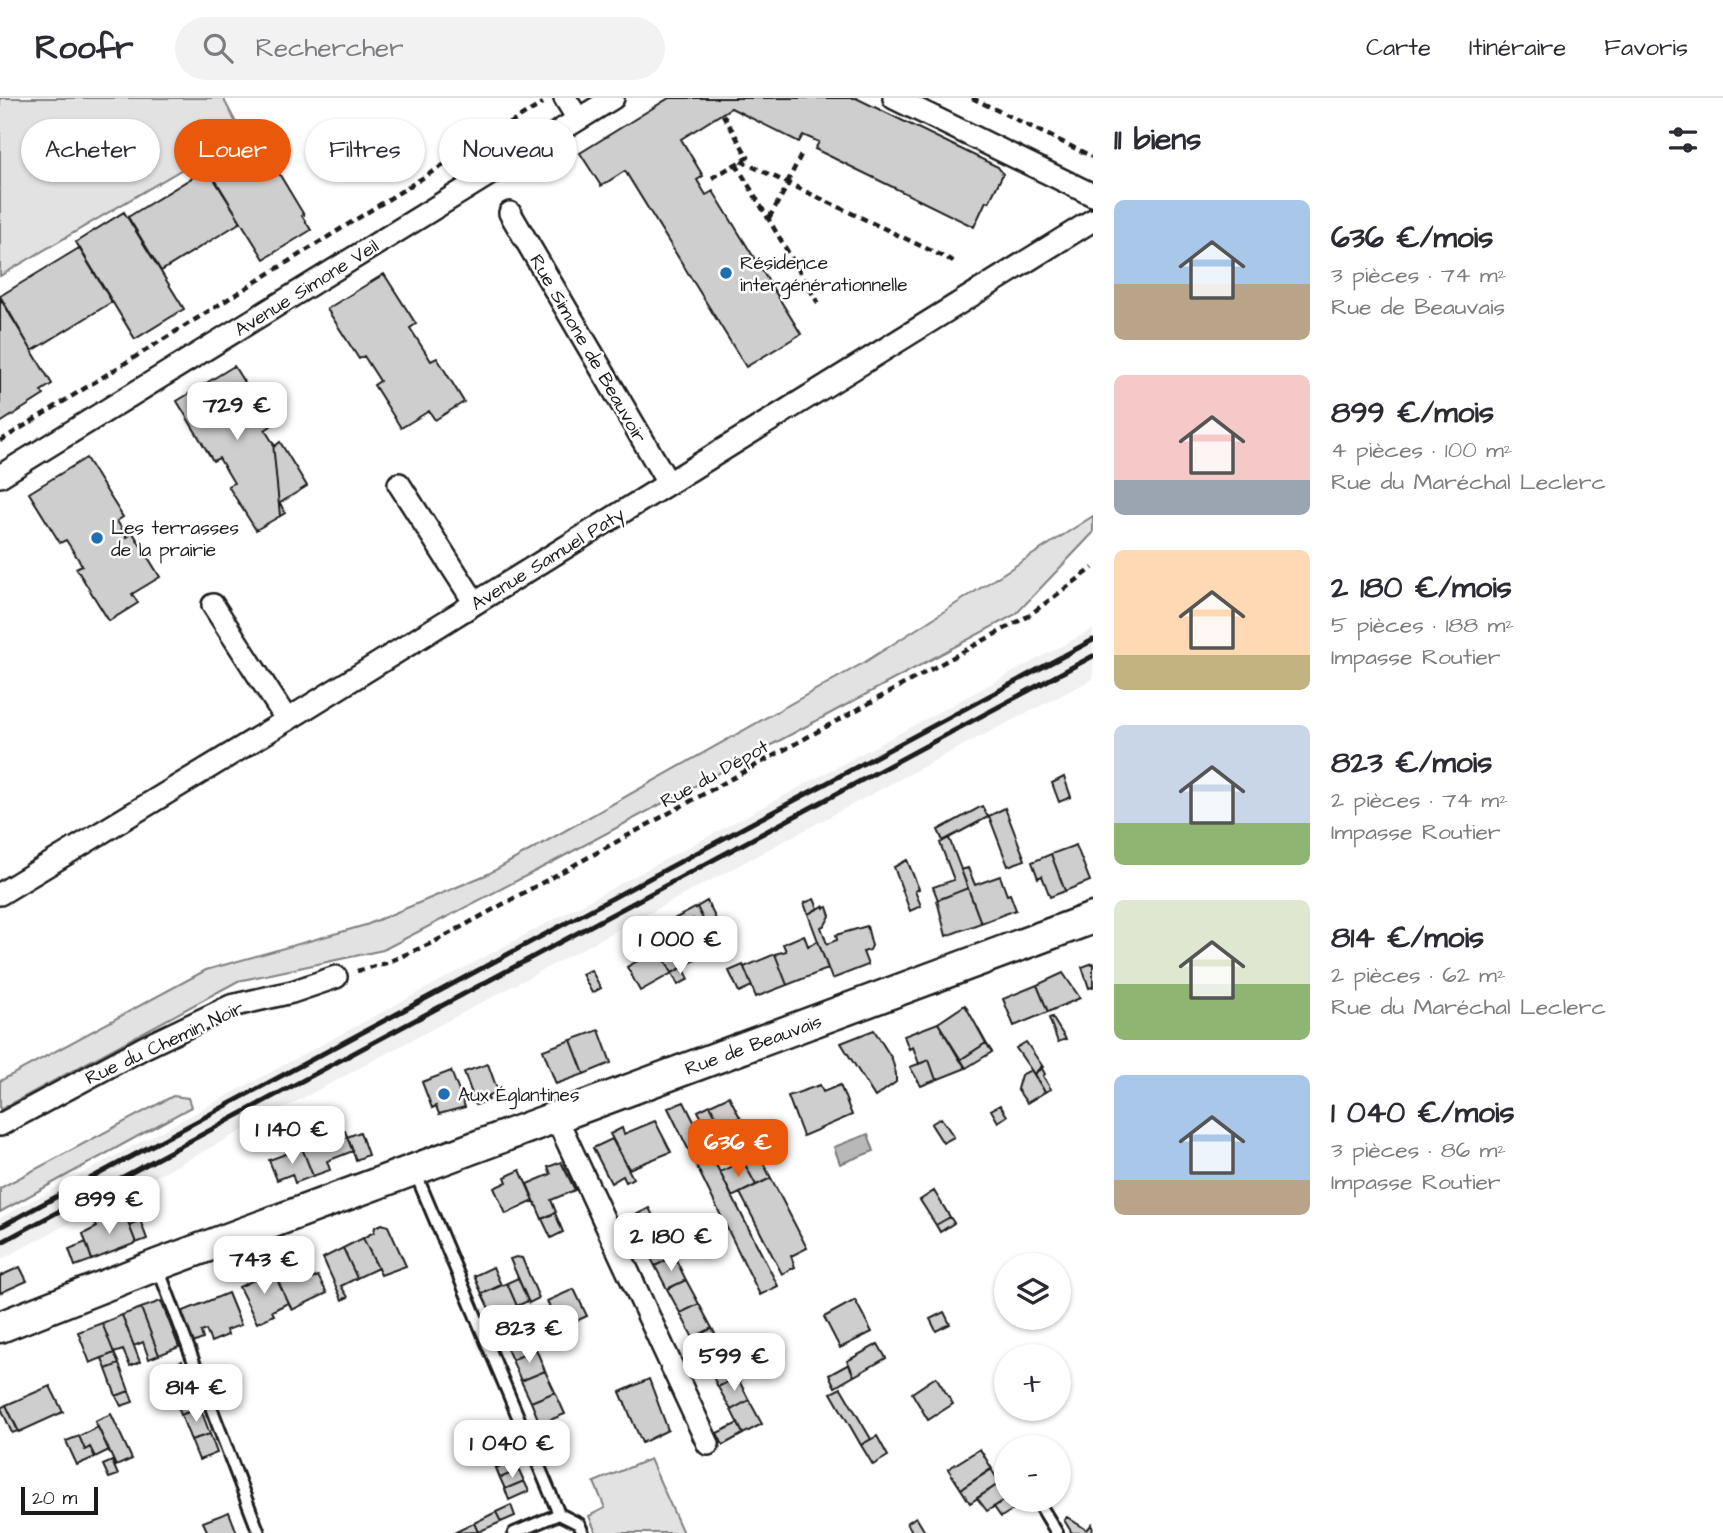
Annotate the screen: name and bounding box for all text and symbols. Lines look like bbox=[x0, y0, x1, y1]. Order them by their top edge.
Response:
search box bbox=[175, 17, 665, 80]
text: Roofr bbox=[35, 25, 133, 71]
icon: search bbox=[199, 29, 237, 67]
text: Rechercher bbox=[255, 30, 404, 66]
text: Carte bbox=[1366, 31, 1431, 65]
text: Itinéraire bbox=[1469, 31, 1566, 65]
text: Favoris bbox=[1604, 31, 1688, 65]
chip: Acheter bbox=[21, 119, 160, 182]
chip: Louer bbox=[174, 119, 291, 182]
chip: Filtres bbox=[305, 119, 425, 182]
chip: Nouveau bbox=[439, 119, 577, 182]
text: 11 biens bbox=[1114, 119, 1201, 161]
icon: filters bbox=[1664, 121, 1702, 159]
text: 636 €/mois bbox=[1331, 217, 1493, 259]
icon: home bbox=[1170, 228, 1254, 312]
street label: Avenue Simone Veil bbox=[230, 233, 384, 344]
street label: Rue Simone de Beauvoir bbox=[523, 249, 653, 448]
place label: Résidence intergénérationnelle bbox=[740, 250, 908, 300]
text: 3 pièces · 74 m² bbox=[1331, 259, 1506, 291]
marker: Résidence intergénérationnelle bbox=[718, 265, 734, 281]
text: Rue de Beauvais bbox=[1331, 291, 1505, 323]
pin: 729 € bbox=[188, 382, 286, 442]
text: 729 € bbox=[203, 389, 271, 421]
text: 899 €/mois bbox=[1331, 392, 1494, 434]
icon: home bbox=[1170, 403, 1254, 487]
text: 4 pièces · 100 m² bbox=[1331, 434, 1512, 466]
text: Rue du Maréchal Leclerc bbox=[1331, 466, 1606, 498]
street label: Avenue Samuel Paty bbox=[466, 501, 631, 618]
place label: Les terrasses de la prairie bbox=[111, 515, 239, 564]
marker: Les terrasses de la prairie bbox=[89, 530, 105, 546]
text: 2 180 €/mois bbox=[1331, 567, 1512, 609]
icon: home bbox=[1170, 578, 1254, 662]
text: 5 pièces · 188 m² bbox=[1331, 609, 1514, 641]
text: Impasse Routier bbox=[1331, 641, 1501, 673]
street label: Rue du Dépot bbox=[656, 733, 774, 815]
text: 823 €/mois bbox=[1331, 742, 1492, 784]
icon: home bbox=[1170, 753, 1254, 837]
text: 2 pièces · 74 m² bbox=[1331, 784, 1508, 816]
text: Impasse Routier bbox=[1331, 816, 1501, 848]
pin: 1 000 € bbox=[615, 916, 745, 976]
text: 814 €/mois bbox=[1331, 917, 1484, 959]
text: 1 000 € bbox=[638, 923, 722, 955]
icon: home bbox=[1170, 928, 1254, 1012]
text: 2 pièces · 62 m² bbox=[1331, 959, 1506, 991]
text: Rue du Maréchal Leclerc bbox=[1331, 991, 1606, 1023]
street label: Rue du Chemin Noir bbox=[81, 995, 249, 1092]
street label: Rue de Beauvais bbox=[681, 1008, 826, 1083]
place label: Aux Églantines bbox=[458, 1082, 579, 1110]
marker: Aux Églantines bbox=[436, 1086, 452, 1102]
text: 1 040 €/mois bbox=[1331, 1092, 1514, 1134]
icon: home bbox=[1170, 1103, 1254, 1187]
pin: 1 140 € bbox=[227, 1107, 357, 1166]
text: 1 140 € bbox=[256, 1113, 328, 1145]
pin: 636 € bbox=[689, 1119, 787, 1179]
text: 636 € bbox=[704, 1126, 772, 1158]
text: 3 pièces · 86 m² bbox=[1331, 1134, 1506, 1166]
text: Impasse Routier bbox=[1331, 1166, 1501, 1198]
pin: 899 € bbox=[60, 1176, 158, 1236]
text: 899 € bbox=[75, 1183, 143, 1215]
pin: 2 180 € bbox=[606, 1214, 736, 1273]
text: 2 180 € bbox=[630, 1220, 712, 1252]
pin: 743 € bbox=[215, 1236, 313, 1296]
text: 743 € bbox=[230, 1243, 299, 1275]
map controls bbox=[994, 1253, 1071, 1512]
button: layers bbox=[994, 1253, 1071, 1330]
pin: 823 € bbox=[480, 1306, 578, 1365]
text: 823 € bbox=[495, 1312, 563, 1344]
pin: 599 € bbox=[685, 1334, 783, 1393]
text: 599 € bbox=[699, 1340, 769, 1372]
button: + bbox=[994, 1344, 1071, 1421]
pin: 814 € bbox=[147, 1364, 245, 1424]
text: 814 € bbox=[165, 1371, 227, 1403]
pin: 1 040 € bbox=[447, 1420, 577, 1480]
text: 1 040 € bbox=[470, 1427, 554, 1459]
button: − bbox=[994, 1435, 1071, 1512]
scale bar bbox=[21, 1484, 98, 1516]
text: 20 m bbox=[32, 1485, 77, 1512]

